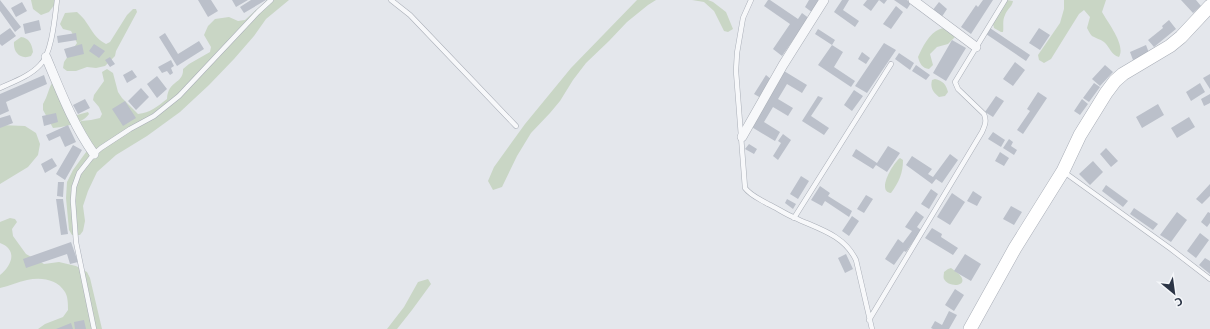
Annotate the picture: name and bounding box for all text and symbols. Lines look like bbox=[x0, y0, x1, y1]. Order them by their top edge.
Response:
north arrow bbox=[1154, 273, 1194, 313]
text: С bbox=[1172, 294, 1186, 310]

